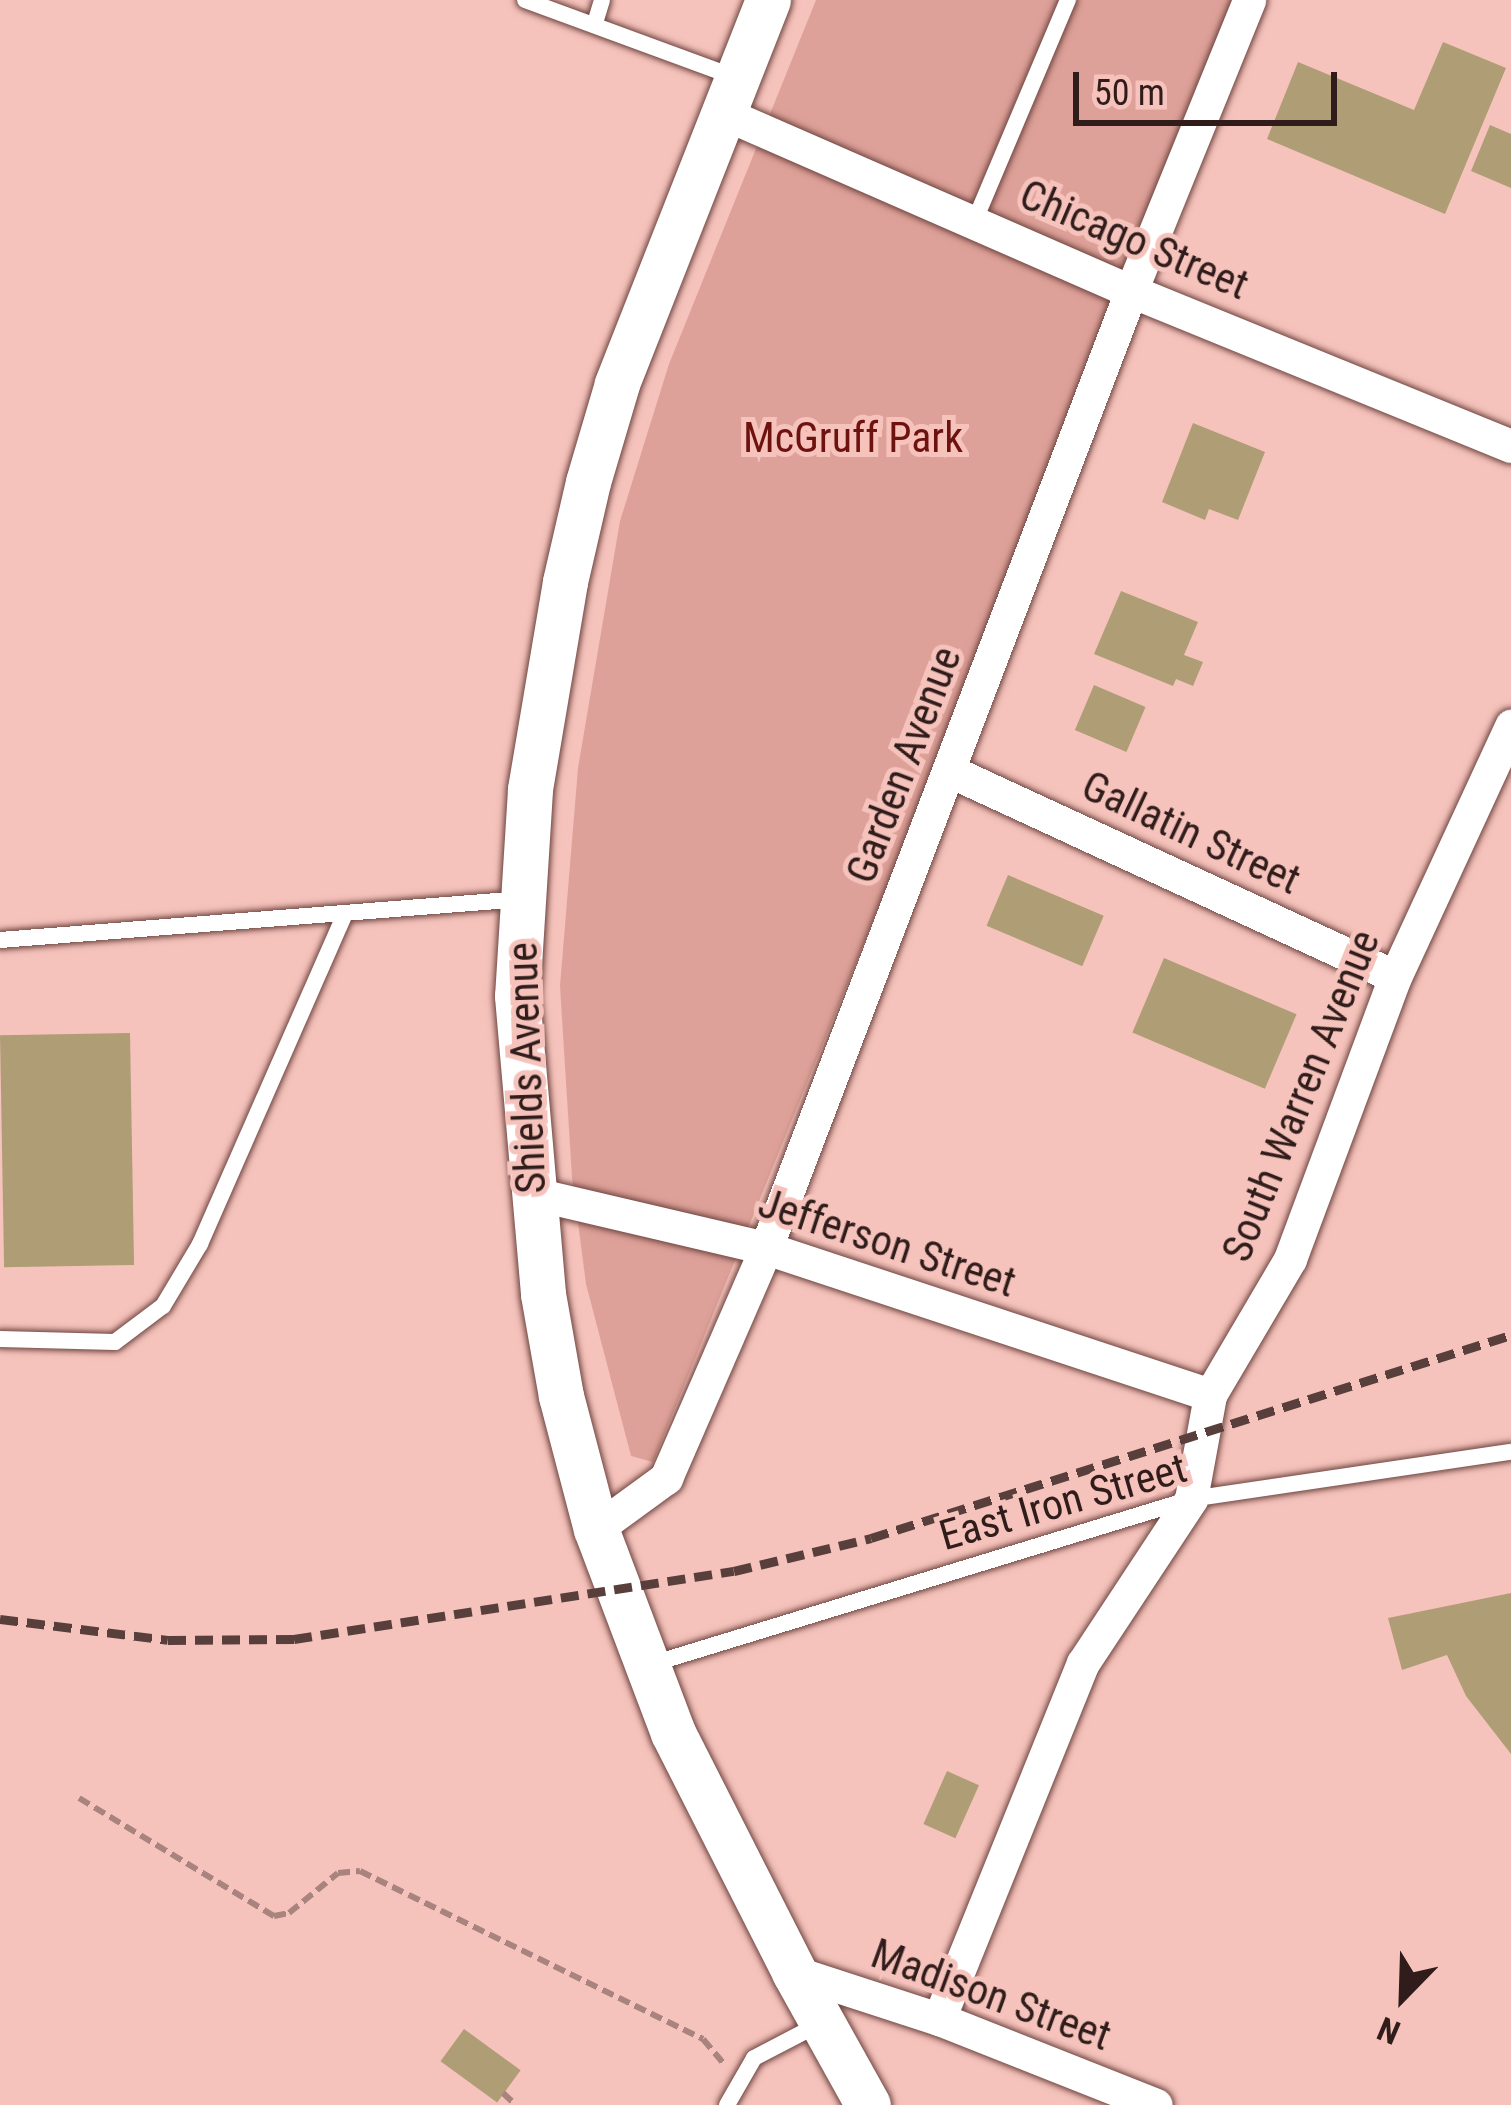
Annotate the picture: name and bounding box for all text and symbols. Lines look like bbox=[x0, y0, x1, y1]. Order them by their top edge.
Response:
scale bar bbox=[1079, 48, 1343, 122]
text: 50 m bbox=[1094, 72, 1165, 114]
street label: Chicago Street bbox=[1012, 169, 1256, 311]
park label: McGruff Park bbox=[743, 413, 963, 463]
street label: Garden Avenue bbox=[836, 640, 972, 890]
street label: Gallatin Street bbox=[1074, 761, 1308, 905]
street label: South Warren Avenue bbox=[1212, 923, 1390, 1269]
street label: Shields Avenue bbox=[497, 941, 557, 1195]
street label: Jefferson Street bbox=[752, 1178, 1022, 1308]
street label: East Iron Street bbox=[934, 1443, 1192, 1561]
street label: Madison Street bbox=[864, 1928, 1118, 2062]
north arrow bbox=[1343, 1937, 1463, 2057]
text: N bbox=[1372, 2009, 1406, 2052]

